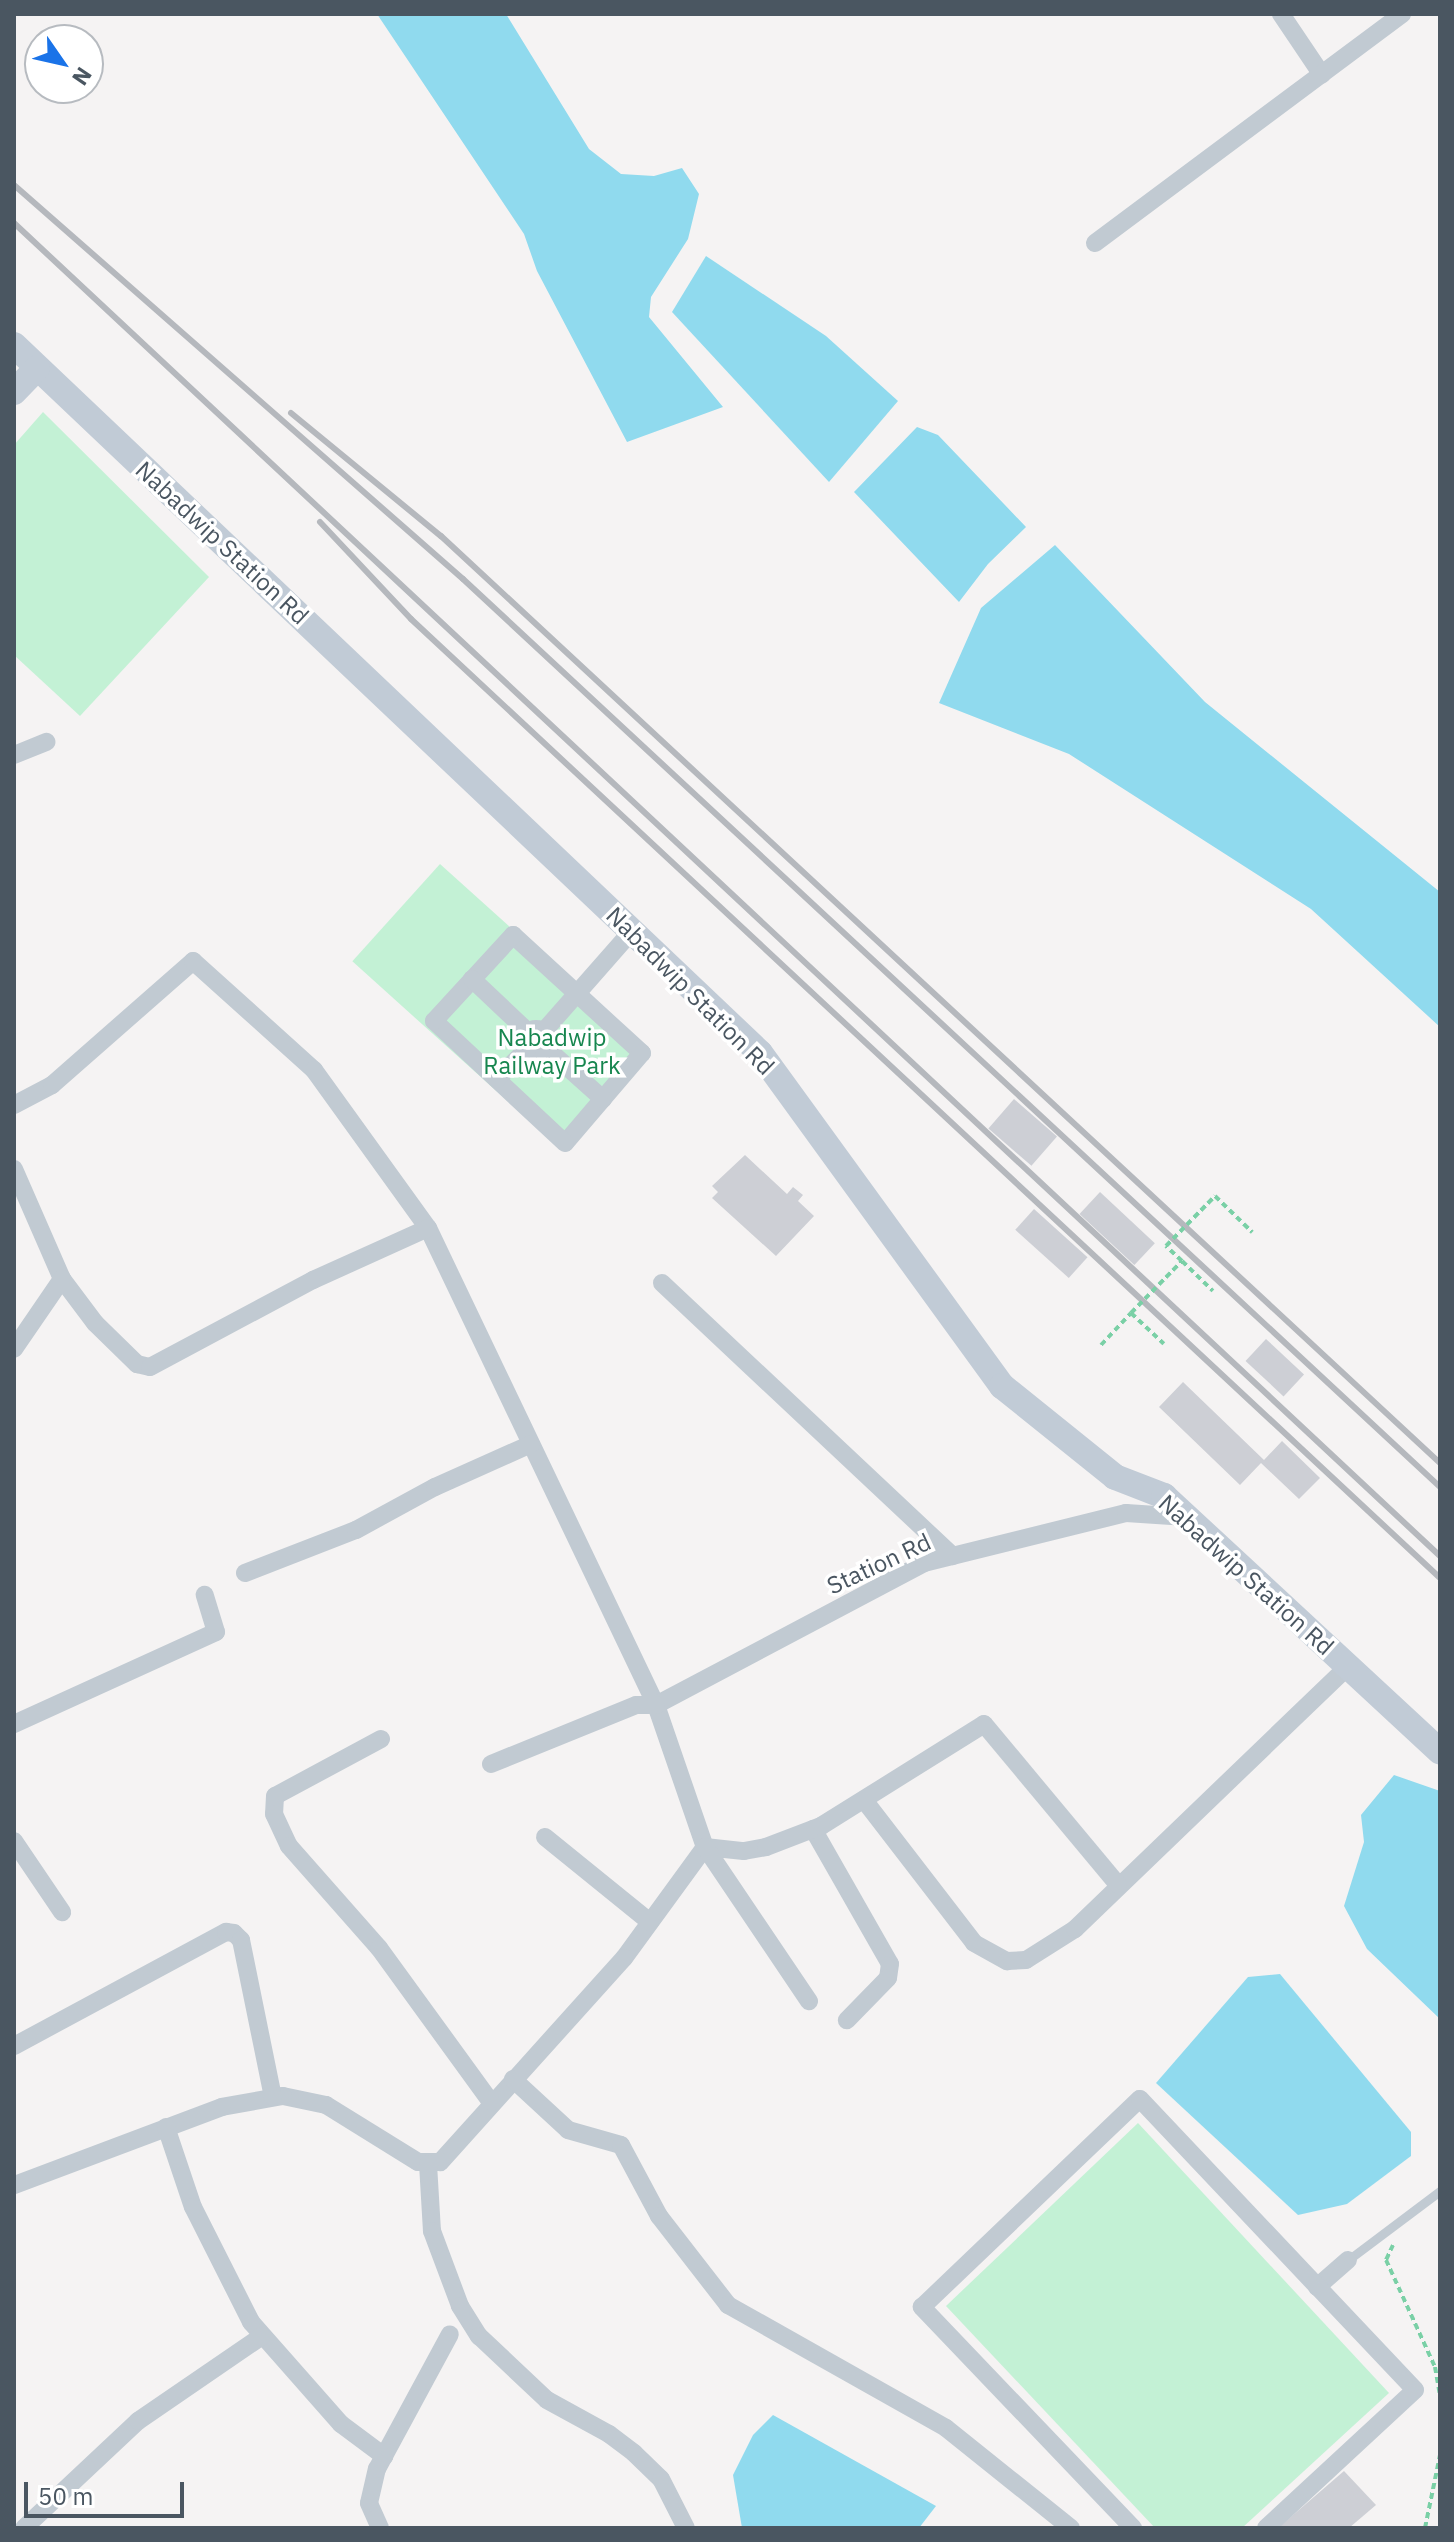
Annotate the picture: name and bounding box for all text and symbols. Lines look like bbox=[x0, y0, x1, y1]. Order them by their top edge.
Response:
north arrow bbox=[24, 24, 104, 104]
text: N bbox=[66, 62, 99, 91]
street label: Nabadwip Station Rd bbox=[130, 455, 314, 631]
street label: Nabadwip Station Rd bbox=[600, 901, 780, 1081]
park label: Nabadwip Railway Park bbox=[483, 1024, 621, 1080]
street label: Nabadwip Station Rd bbox=[1152, 1489, 1340, 1661]
street label: Station Rd bbox=[822, 1527, 936, 1601]
scale bar bbox=[28, 2466, 188, 2516]
text: 50 m bbox=[38, 2480, 93, 2512]

